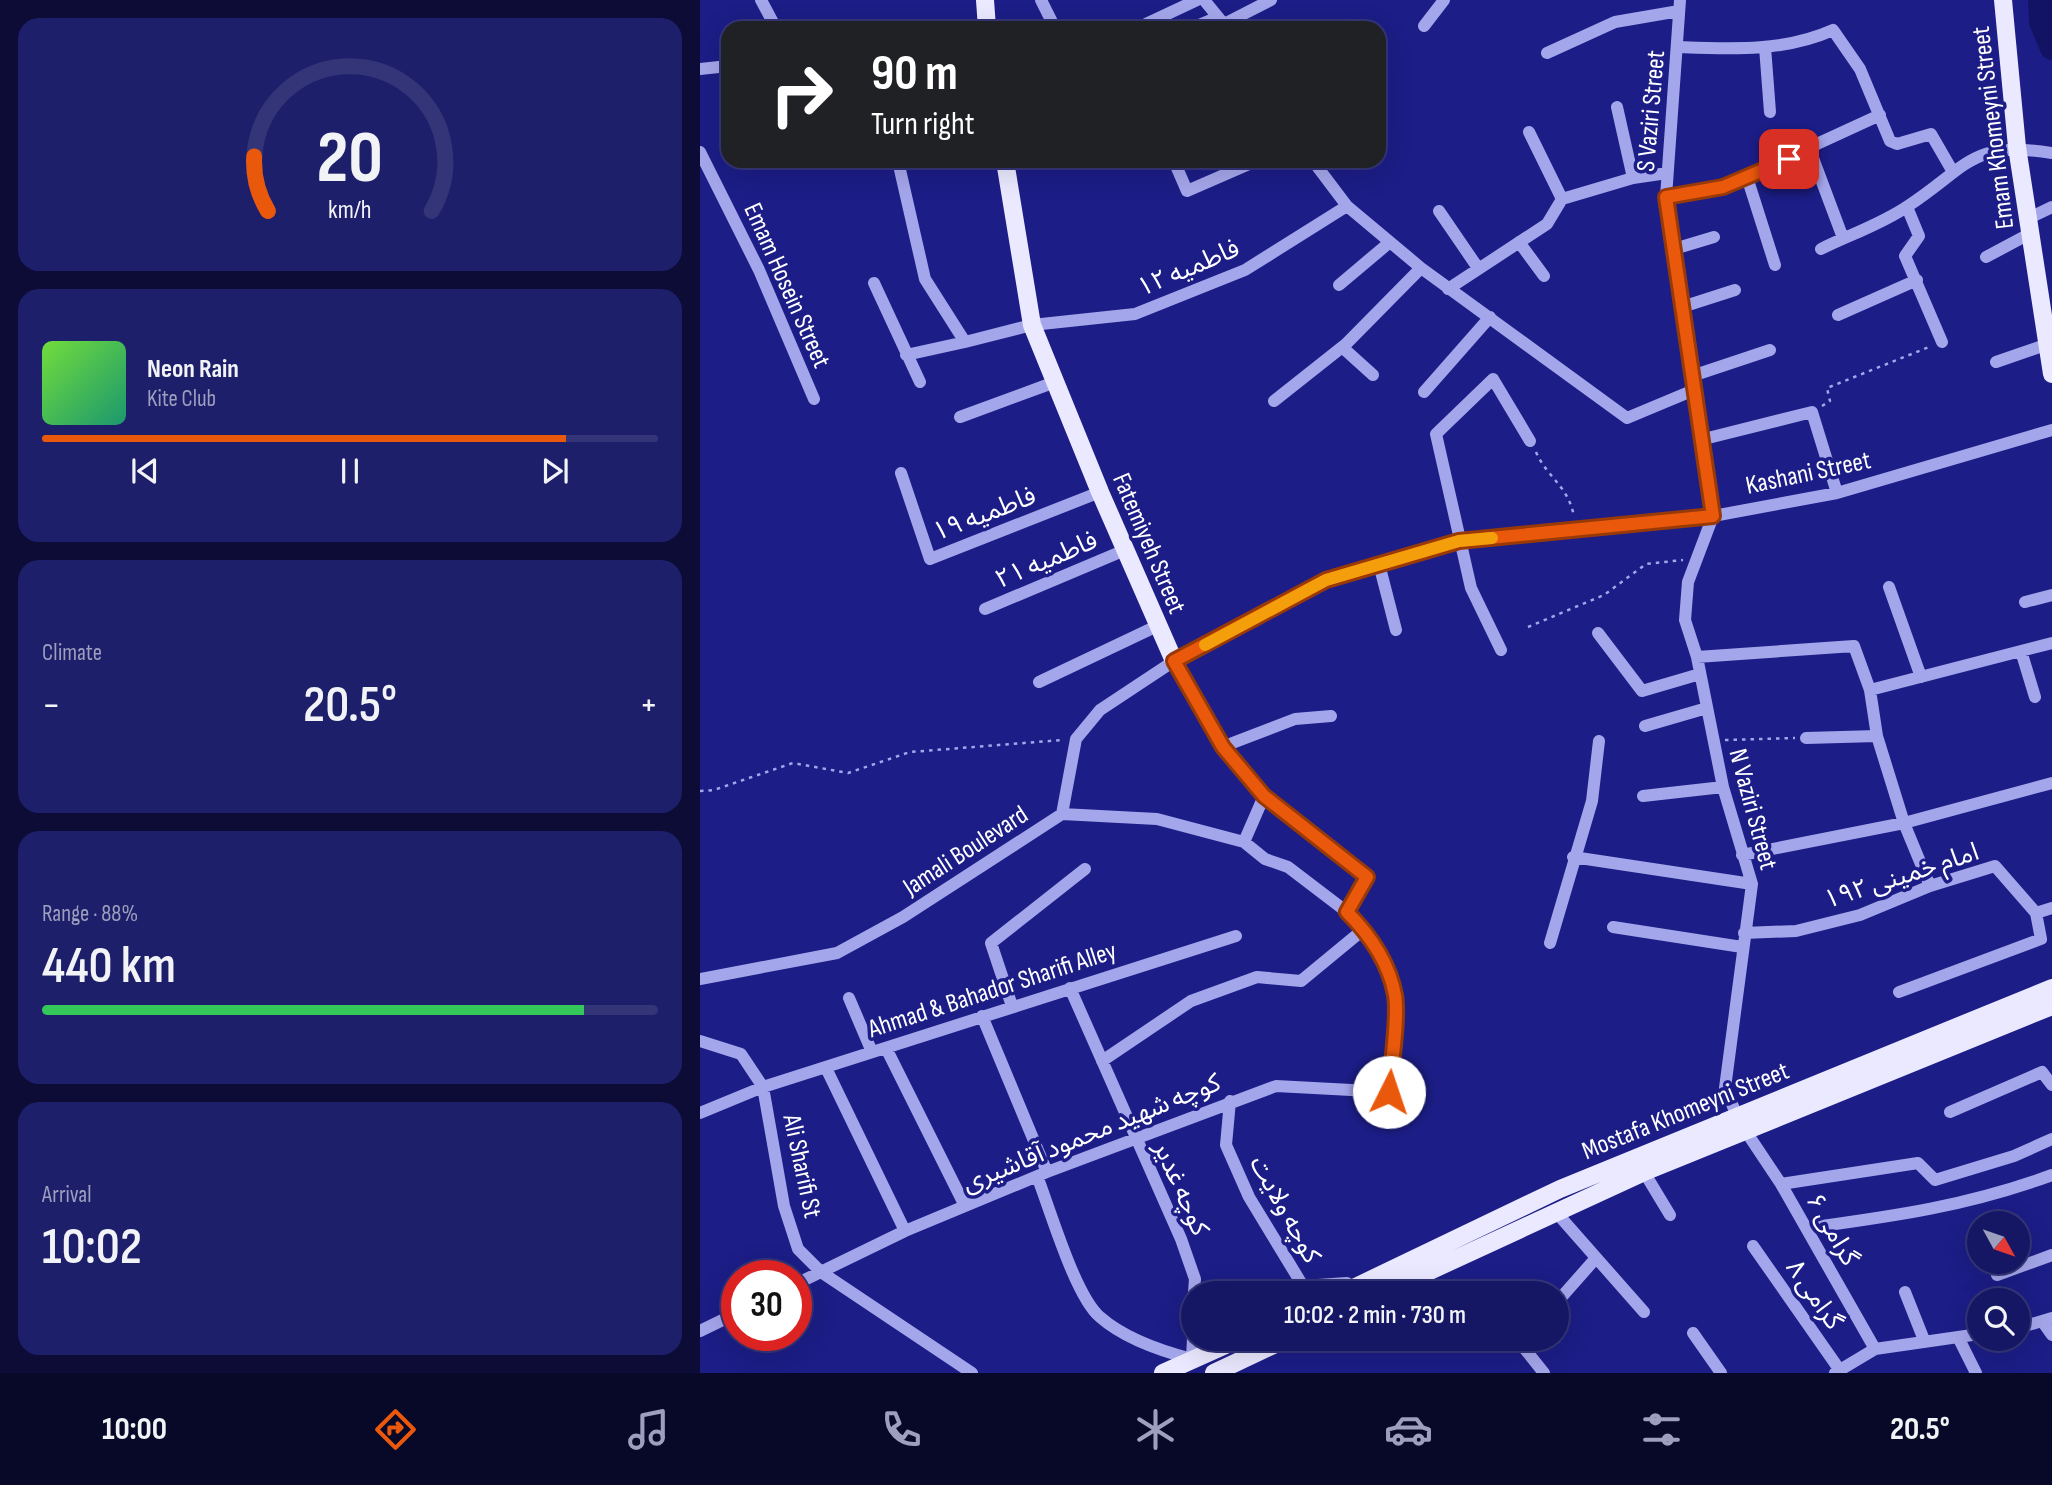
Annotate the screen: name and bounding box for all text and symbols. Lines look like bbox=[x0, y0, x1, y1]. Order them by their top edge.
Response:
street label: Emam Khomeyni Street bbox=[1966, 25, 2021, 231]
text: 90 m bbox=[871, 45, 958, 104]
icon: right bbox=[756, 49, 847, 140]
street label: S Vaziri Street bbox=[1631, 49, 1672, 173]
text: Turn right bbox=[871, 105, 975, 144]
text: 20 bbox=[317, 115, 383, 203]
pin bbox=[1759, 129, 1819, 189]
icon: arrive bbox=[1770, 140, 1808, 178]
text: km/h bbox=[328, 194, 372, 225]
street label: Emam Hosein Street bbox=[736, 198, 837, 373]
street label: فاطمیه ۱۲ bbox=[1133, 233, 1244, 304]
text: Neon Rain bbox=[147, 354, 239, 385]
text: Kite Club bbox=[147, 385, 216, 413]
street label: Kashani Street bbox=[1743, 445, 1874, 502]
icon: previous bbox=[126, 452, 164, 490]
icon: pause bbox=[331, 452, 369, 490]
icon: next bbox=[536, 452, 574, 490]
street label: Fatemiyeh Street bbox=[1105, 469, 1192, 619]
street label: فاطمیه ۱۹ bbox=[929, 481, 1041, 548]
street label: فاطمیه ۲۱ bbox=[991, 525, 1102, 596]
text: Climate bbox=[42, 639, 102, 667]
text: 20.5° bbox=[303, 674, 397, 737]
text: − bbox=[42, 683, 61, 728]
text: + bbox=[639, 683, 658, 728]
street label: N Vaziri Street bbox=[1722, 746, 1784, 873]
street label: Jamali Boulevard bbox=[897, 800, 1034, 904]
street label: امام خمینی ۱۹۲ bbox=[1820, 837, 1984, 919]
text: Range · 88% bbox=[42, 900, 138, 928]
text: 440 km bbox=[42, 935, 176, 998]
street label: Ahmad & Bahador Sharifi Alley bbox=[864, 936, 1120, 1046]
position arrow bbox=[1352, 1055, 1426, 1129]
street label: Mostafa Khomeyni Street bbox=[1578, 1056, 1794, 1167]
street label: کوچه شهید محمود آقاشیری bbox=[958, 1067, 1226, 1199]
street label: Ali Sharifi St bbox=[775, 1111, 828, 1221]
street label: کوچه غدیر bbox=[1146, 1136, 1215, 1241]
street label: کوچه ولایت bbox=[1242, 1151, 1327, 1269]
text: Arrival bbox=[42, 1181, 91, 1209]
street label: گرامی ۶ bbox=[1799, 1188, 1865, 1272]
north arrow bbox=[1967, 1211, 2030, 1274]
map controls bbox=[1967, 1211, 2030, 1351]
text: 10:02 bbox=[42, 1216, 142, 1279]
street label: گرامی ۸ bbox=[1779, 1254, 1849, 1336]
speed limit sign: 30 bbox=[721, 1260, 812, 1351]
button: search bbox=[1967, 1288, 2030, 1351]
text: 10:02 · 2 min · 730 m bbox=[1284, 1300, 1466, 1331]
icon: directions bbox=[371, 1405, 420, 1454]
icon: music bbox=[624, 1405, 673, 1454]
icon: phone bbox=[877, 1405, 926, 1454]
icon: climate bbox=[1131, 1405, 1180, 1454]
icon: car bbox=[1384, 1405, 1433, 1454]
icon: filters bbox=[1637, 1405, 1686, 1454]
text: 10:00 bbox=[102, 1410, 167, 1449]
text: 20.5° bbox=[1890, 1410, 1950, 1449]

